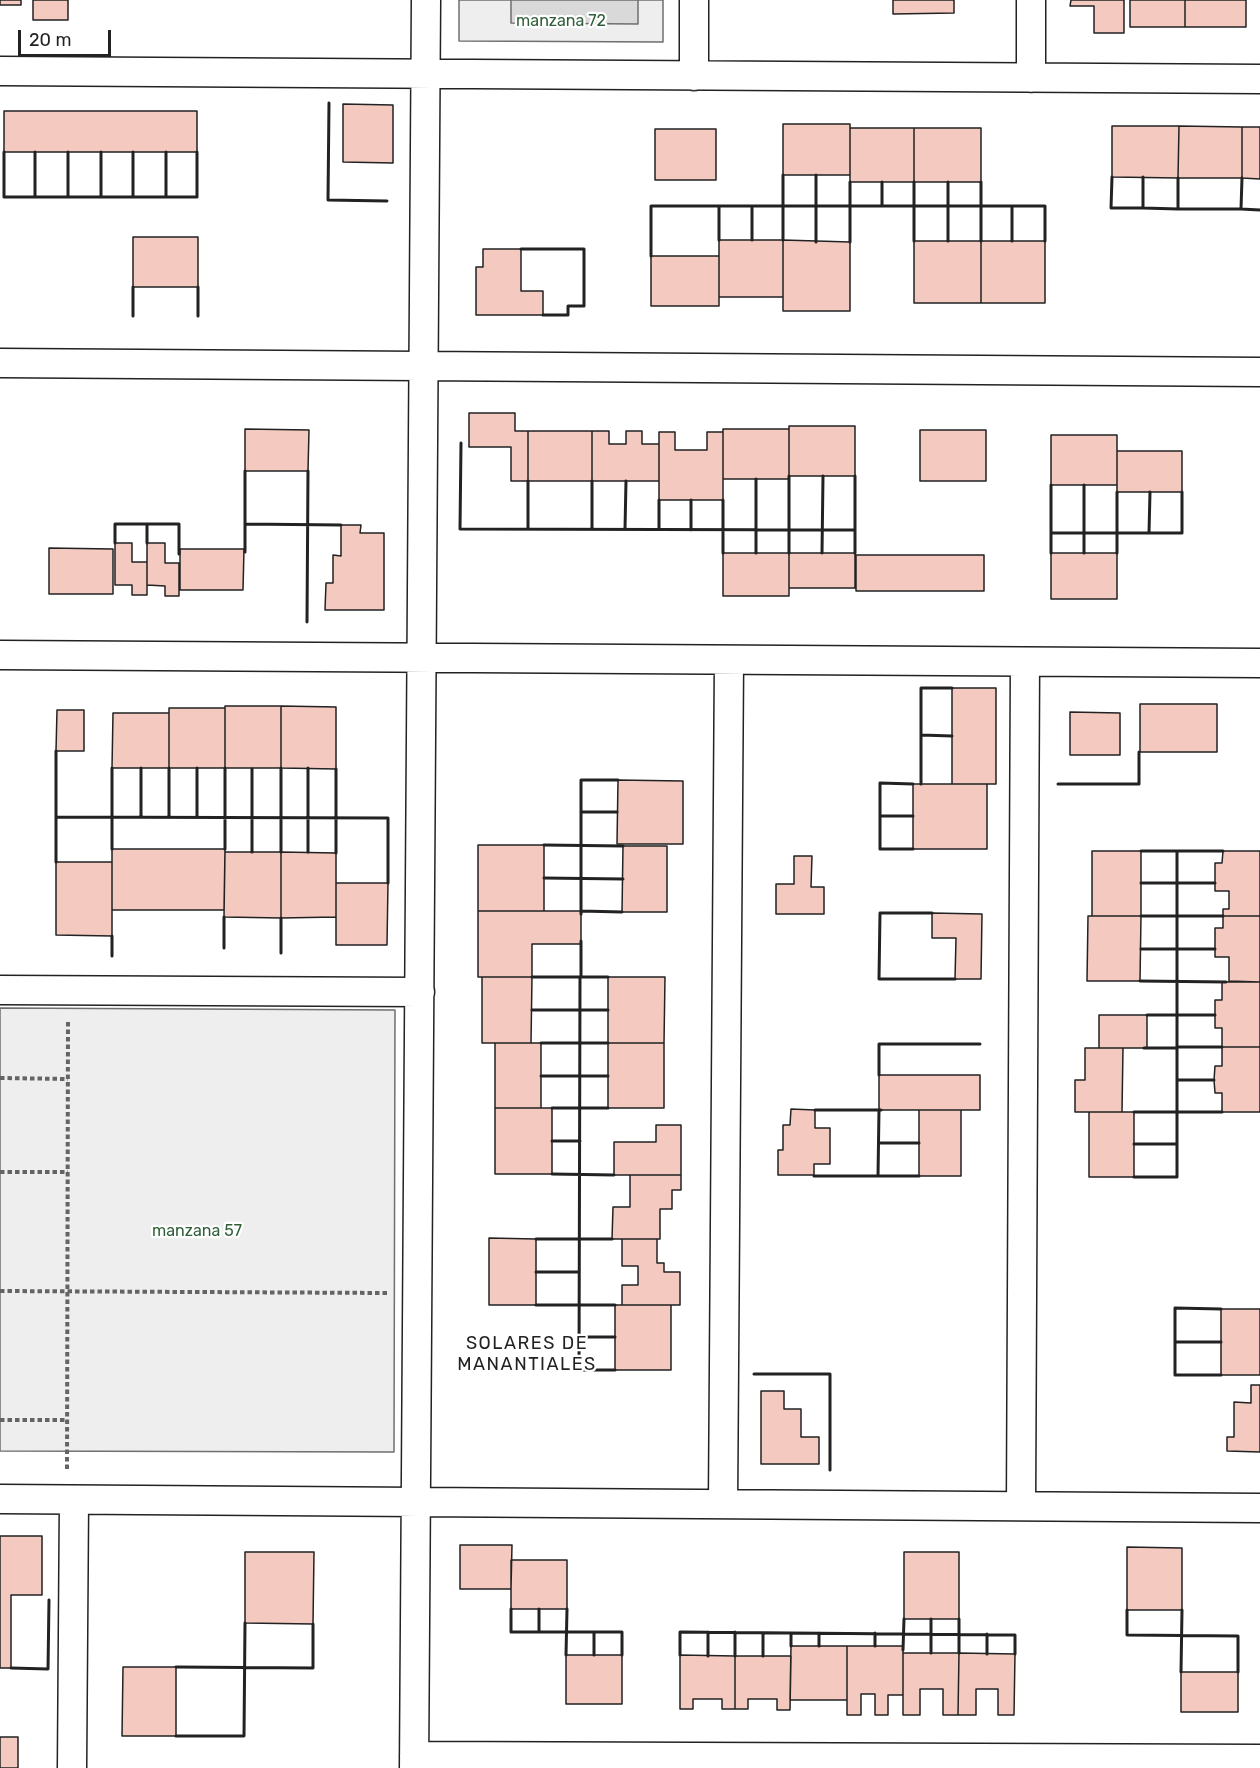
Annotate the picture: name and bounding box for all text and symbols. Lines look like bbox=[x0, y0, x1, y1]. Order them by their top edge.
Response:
park label: manzana 72 bbox=[516, 11, 606, 31]
scale bar bbox=[21, 18, 114, 56]
text: 20 m bbox=[29, 29, 71, 51]
park label: manzana 57 bbox=[152, 1221, 242, 1241]
district label: SOLARES DE MANANTIALES bbox=[457, 1333, 597, 1376]

